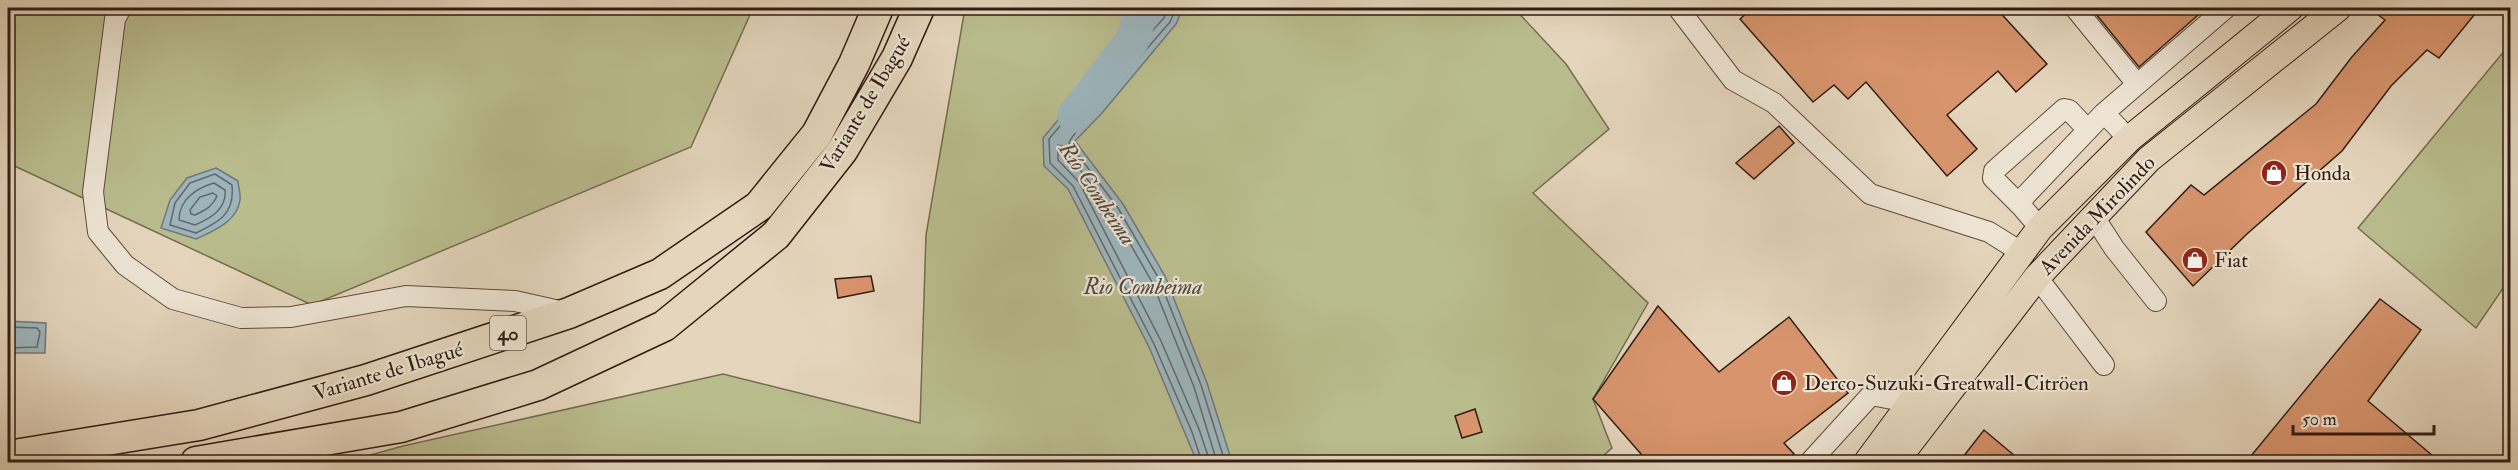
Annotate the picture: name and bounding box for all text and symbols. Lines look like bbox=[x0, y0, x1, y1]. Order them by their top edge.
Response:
street label: Variante de Ibagué bbox=[814, 30, 917, 178]
water label: Río Combeima bbox=[1052, 136, 1142, 251]
street label: Avenida Mirolindo bbox=[2033, 150, 2161, 282]
shop icon: Honda bbox=[2259, 158, 2289, 188]
place label: Honda bbox=[2294, 160, 2351, 187]
shop icon: Fiat bbox=[2180, 245, 2210, 275]
place label: Fiat bbox=[2214, 247, 2248, 274]
water label: Rio Combeima bbox=[1083, 273, 1202, 301]
road number: 40 bbox=[490, 316, 526, 350]
street label: Variante de Ibagué bbox=[310, 336, 467, 407]
shop icon: Derco-Suzuki-Greatwall-Citröen bbox=[1769, 368, 1799, 398]
place label: Derco-Suzuki-Greatwall-Citröen bbox=[1804, 370, 2089, 397]
scale bar bbox=[2293, 398, 2434, 436]
text: 50 m bbox=[2302, 408, 2337, 431]

